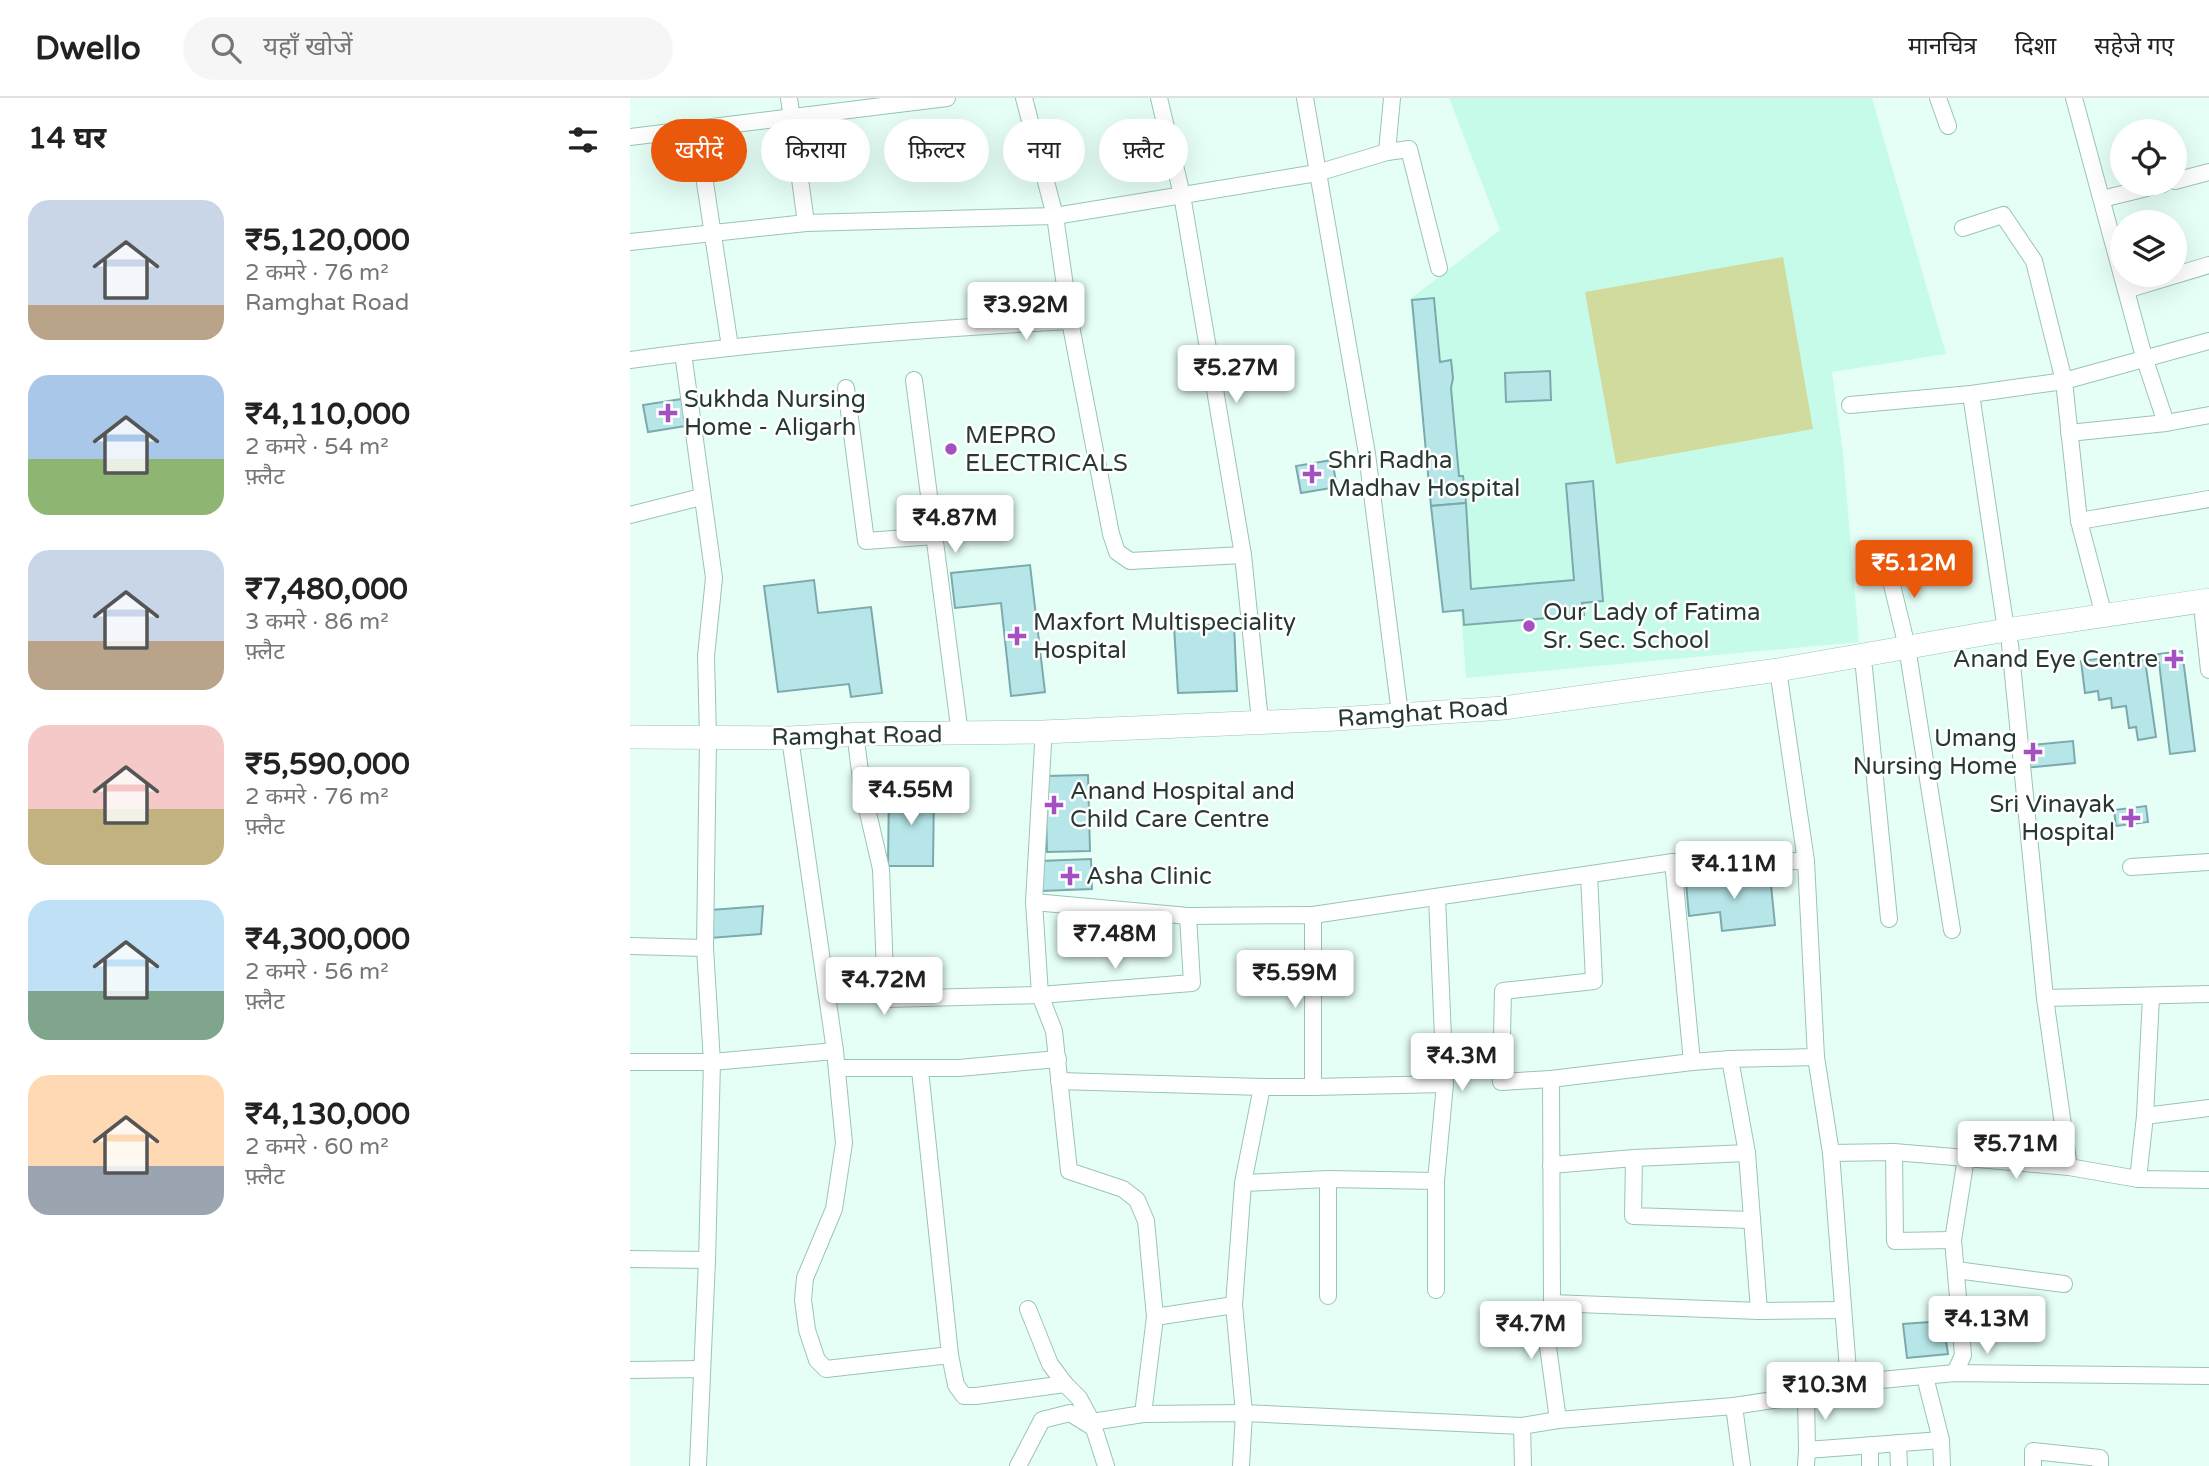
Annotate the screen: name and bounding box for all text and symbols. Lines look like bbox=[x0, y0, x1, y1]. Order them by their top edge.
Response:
search box bbox=[183, 17, 673, 80]
text: Dwello bbox=[35, 29, 141, 68]
icon: search bbox=[207, 29, 245, 67]
text: यहाँ खोजें bbox=[263, 31, 353, 62]
text: मानचित्र bbox=[1908, 32, 1977, 61]
text: दिशा bbox=[2015, 32, 2056, 61]
text: सहेजे गए bbox=[2094, 32, 2174, 61]
chip: खरीदें bbox=[651, 119, 747, 182]
chip: किराया bbox=[761, 119, 870, 182]
chip: फ़िल्टर bbox=[884, 119, 989, 182]
chip: नया bbox=[1003, 119, 1085, 182]
chip: फ़्लैट bbox=[1099, 119, 1188, 182]
map controls bbox=[2110, 119, 2187, 287]
button: locate bbox=[2110, 119, 2187, 196]
text: 14 घर bbox=[28, 120, 106, 157]
icon: filters bbox=[564, 121, 602, 159]
button: layers bbox=[2110, 210, 2187, 287]
text: ₹5,120,000 bbox=[245, 222, 410, 259]
icon: home bbox=[84, 228, 168, 312]
text: 2 कमरे · 76 m² bbox=[245, 259, 389, 287]
pin: ₹3.92M bbox=[969, 282, 1083, 342]
text: Ramghat Road bbox=[245, 289, 409, 317]
text: ₹3.92M bbox=[984, 291, 1069, 319]
pin: ₹5.27M bbox=[1179, 345, 1293, 405]
text: ₹5.27M bbox=[1194, 354, 1278, 382]
place label: Sukhda Nursing Home - Aligarh bbox=[684, 385, 866, 442]
text: ₹4,110,000 bbox=[245, 396, 410, 433]
icon: home bbox=[84, 403, 168, 487]
marker: Sukhda Nursing Home - Aligarh bbox=[658, 403, 678, 423]
place label: MEPRO ELECTRICALS bbox=[965, 421, 1128, 478]
text: 2 कमरे · 54 m² bbox=[245, 433, 389, 461]
marker: MEPRO ELECTRICALS bbox=[943, 441, 959, 457]
place label: Shri Radha Madhav Hospital bbox=[1328, 446, 1520, 503]
text: फ़्लैट bbox=[245, 463, 285, 491]
marker: Shri Radha Madhav Hospital bbox=[1302, 464, 1322, 484]
pin: ₹4.87M bbox=[898, 496, 1012, 555]
text: ₹4.87M bbox=[913, 504, 997, 532]
pin: ₹5.12M bbox=[1857, 540, 1971, 600]
text: ₹5.12M bbox=[1872, 549, 1956, 577]
text: ₹7,480,000 bbox=[245, 571, 408, 608]
icon: home bbox=[84, 578, 168, 662]
place label: Our Lady of Fatima Sr. Sec. School bbox=[1543, 598, 1760, 655]
text: 3 कमरे · 86 m² bbox=[245, 608, 389, 636]
place label: Maxfort Multispeciality Hospital bbox=[1033, 608, 1296, 665]
marker: Our Lady of Fatima Sr. Sec. School bbox=[1521, 618, 1537, 634]
marker: Maxfort Multispeciality Hospital bbox=[1007, 626, 1027, 646]
text: फ़्लैट bbox=[245, 638, 285, 666]
place label: Anand Eye Centre bbox=[1953, 645, 2158, 674]
marker: Anand Eye Centre bbox=[2164, 649, 2184, 669]
street label: Ramghat Road bbox=[1337, 693, 1509, 733]
street label: Ramghat Road bbox=[771, 720, 943, 752]
place label: Umang Nursing Home bbox=[1853, 724, 2017, 781]
marker: Umang Nursing Home bbox=[2023, 742, 2043, 762]
text: ₹5,590,000 bbox=[245, 746, 410, 783]
icon: home bbox=[84, 753, 168, 837]
pin: ₹4.55M bbox=[854, 768, 968, 827]
text: ₹4.55M bbox=[869, 776, 954, 804]
place label: Anand Hospital and Child Care Centre bbox=[1070, 777, 1295, 834]
text: 2 कमरे · 76 m² bbox=[245, 783, 389, 811]
place label: Sri Vinayak Hospital bbox=[1989, 790, 2115, 847]
marker: Anand Hospital and Child Care Centre bbox=[1044, 795, 1064, 815]
marker: Sri Vinayak Hospital bbox=[2121, 808, 2141, 828]
text: फ़्लैट bbox=[245, 813, 285, 841]
pin: ₹4.11M bbox=[1677, 842, 1791, 901]
text: ₹4.11M bbox=[1692, 850, 1777, 878]
place label: Asha Clinic bbox=[1086, 862, 1212, 891]
marker: Asha Clinic bbox=[1060, 866, 1080, 886]
pin: ₹7.48M bbox=[1058, 912, 1172, 971]
text: ₹7.48M bbox=[1073, 920, 1157, 948]
text: ₹4,300,000 bbox=[245, 921, 410, 958]
icon: home bbox=[84, 928, 168, 1012]
pin: ₹5.59M bbox=[1238, 950, 1352, 1010]
text: 2 कमरे · 56 m² bbox=[245, 958, 389, 986]
pin: ₹4.72M bbox=[827, 958, 941, 1017]
text: ₹5.59M bbox=[1253, 959, 1337, 987]
text: ₹4.72M bbox=[842, 966, 926, 994]
text: फ़्लैट bbox=[245, 988, 285, 1016]
pin: ₹4.3M bbox=[1413, 1034, 1511, 1093]
text: ₹4.3M bbox=[1427, 1042, 1497, 1070]
text: ₹4,130,000 bbox=[245, 1096, 410, 1133]
icon: home bbox=[84, 1103, 168, 1187]
pin: ₹5.71M bbox=[1959, 1122, 2073, 1181]
text: ₹5.71M bbox=[1974, 1130, 2058, 1158]
text: 2 कमरे · 60 m² bbox=[245, 1133, 389, 1161]
text: फ़्लैट bbox=[245, 1163, 285, 1191]
pin: ₹4.13M bbox=[1930, 1296, 2044, 1356]
pin: ₹4.7M bbox=[1482, 1302, 1580, 1361]
text: ₹4.13M bbox=[1945, 1305, 2030, 1333]
text: ₹4.7M bbox=[1496, 1310, 1566, 1338]
pin: ₹10.3M bbox=[1768, 1362, 1882, 1422]
text: ₹10.3M bbox=[1783, 1371, 1868, 1399]

